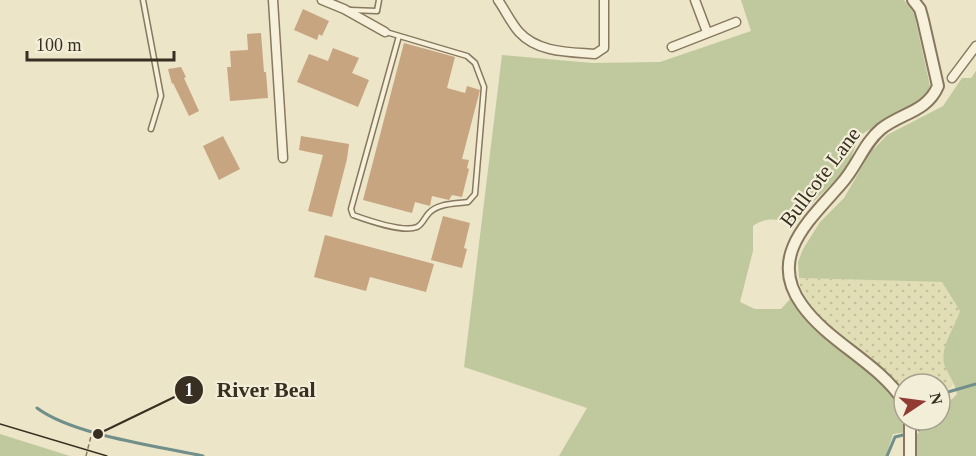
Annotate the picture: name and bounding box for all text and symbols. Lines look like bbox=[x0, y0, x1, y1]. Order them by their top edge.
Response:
scale bar bbox=[27, 24, 174, 62]
text: 100 m bbox=[36, 35, 82, 55]
street label: Bullcote Lane bbox=[775, 123, 865, 231]
callout: River Beal bbox=[174, 370, 327, 410]
north arrow bbox=[892, 372, 952, 432]
text: River Beal bbox=[216, 377, 316, 402]
text: 1 bbox=[185, 380, 194, 400]
text: N bbox=[927, 391, 946, 407]

